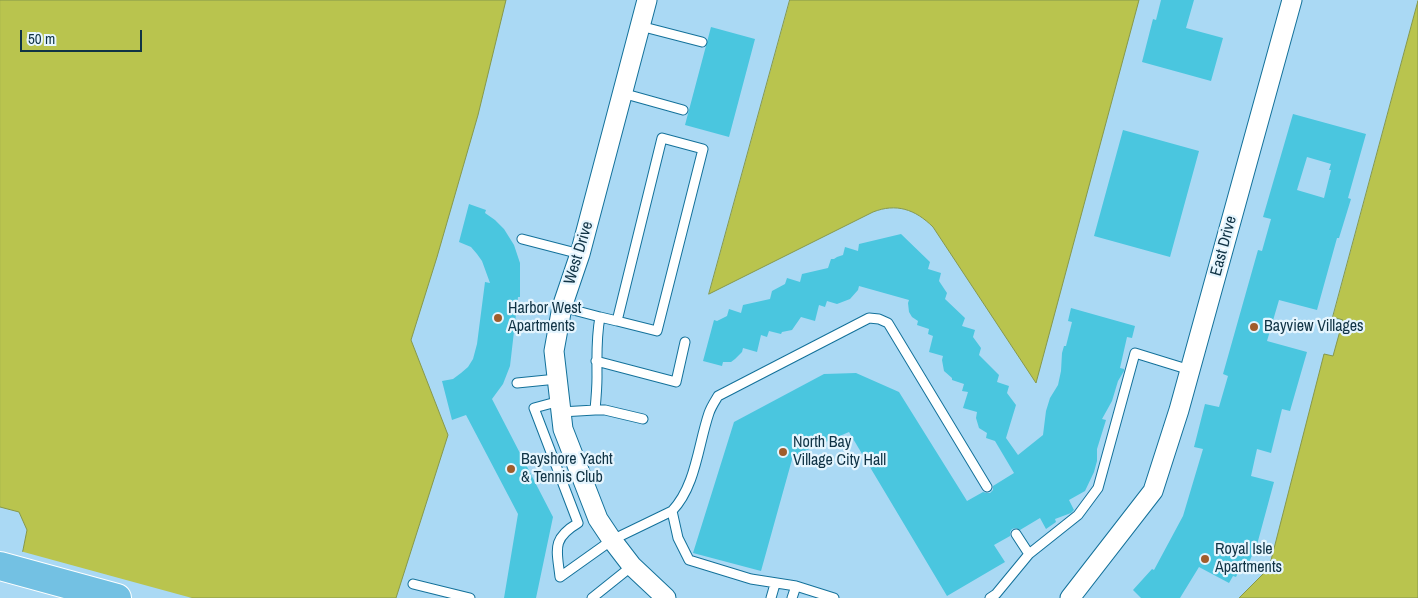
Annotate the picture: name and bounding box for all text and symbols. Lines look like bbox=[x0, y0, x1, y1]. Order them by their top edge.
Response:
scale bar bbox=[22, 20, 145, 52]
text: 50 m bbox=[28, 28, 55, 49]
street label: East Drive bbox=[1207, 214, 1241, 278]
street label: West Drive bbox=[560, 219, 598, 287]
place label: Harbor West Apartments bbox=[508, 299, 581, 337]
marker: Harbor West Apartments bbox=[492, 312, 504, 324]
place label: Bayview Villages bbox=[1264, 317, 1364, 337]
marker: Bayview Villages bbox=[1248, 321, 1260, 333]
place label: North Bay Village City Hall bbox=[793, 433, 886, 471]
marker: North Bay Village City Hall bbox=[777, 446, 789, 458]
place label: Bayshore Yacht & Tennis Club bbox=[521, 450, 613, 488]
marker: Bayshore Yacht & Tennis Club bbox=[505, 463, 517, 475]
place label: Royal Isle Apartments bbox=[1215, 540, 1282, 578]
marker: Royal Isle Apartments bbox=[1199, 553, 1211, 565]

